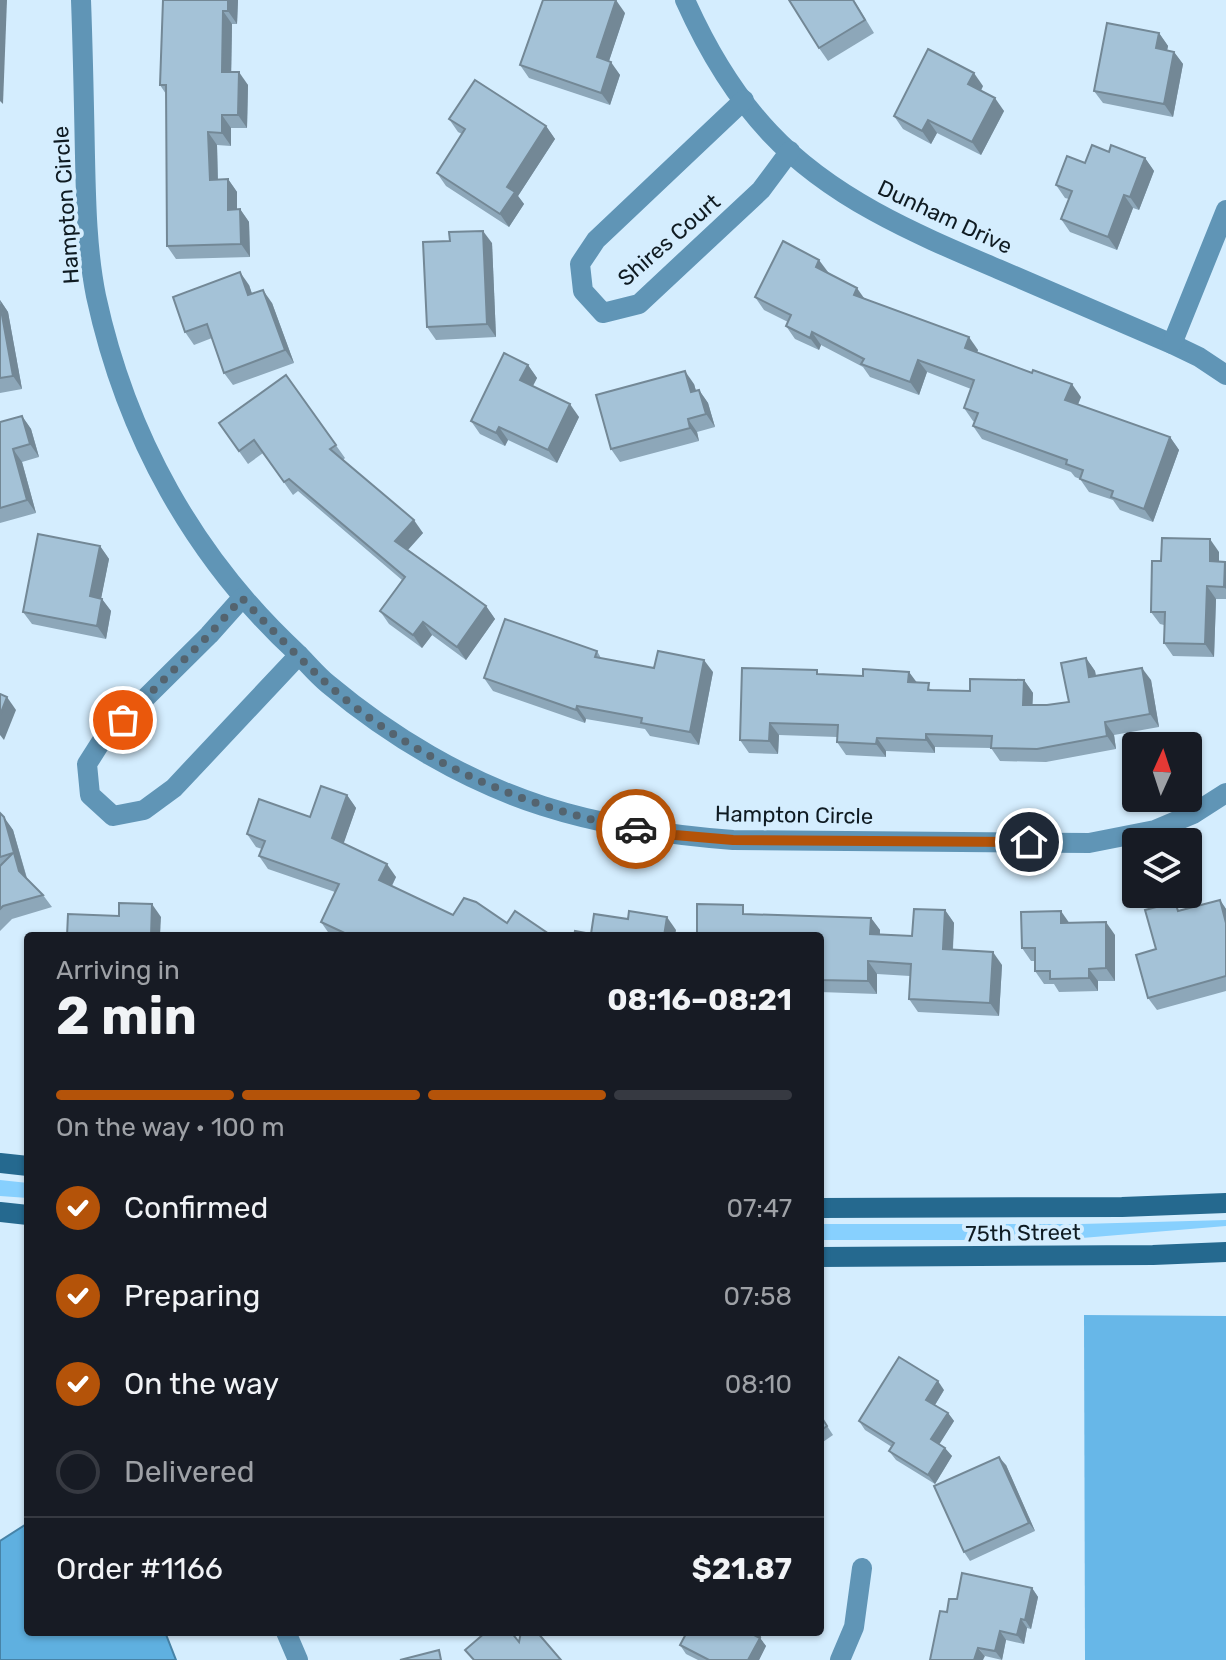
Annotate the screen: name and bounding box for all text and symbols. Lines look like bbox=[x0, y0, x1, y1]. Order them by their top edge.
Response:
street label: Hampton Circle bbox=[47, 125, 85, 285]
street label: Dunham Drive bbox=[874, 174, 1016, 260]
street label: Shires Court bbox=[612, 188, 726, 292]
pin bbox=[89, 686, 157, 754]
icon: bag bbox=[101, 698, 145, 742]
north arrow bbox=[1122, 732, 1202, 812]
map controls bbox=[1122, 732, 1202, 908]
courier bbox=[596, 789, 676, 869]
street label: Hampton Circle bbox=[715, 800, 873, 830]
icon: car bbox=[614, 807, 658, 851]
pin bbox=[995, 808, 1063, 876]
icon: home bbox=[1007, 820, 1051, 864]
button: layers bbox=[1122, 828, 1202, 908]
text: Arriving in bbox=[56, 955, 180, 986]
text: 08:16–08:21 bbox=[607, 982, 792, 1018]
text: 2 min bbox=[56, 985, 197, 1047]
text: On the way · 100 m bbox=[56, 1112, 285, 1143]
icon: check bbox=[56, 1186, 100, 1230]
text: Confirmed bbox=[124, 1190, 268, 1226]
text: 07:47 bbox=[726, 1193, 792, 1224]
street label: 75th Street bbox=[965, 1218, 1081, 1248]
icon: check bbox=[56, 1274, 100, 1318]
text: Preparing bbox=[124, 1278, 260, 1314]
text: 07:58 bbox=[724, 1281, 792, 1312]
icon: check bbox=[56, 1362, 100, 1406]
text: On the way bbox=[124, 1366, 279, 1402]
text: 08:10 bbox=[725, 1369, 792, 1400]
text: Delivered bbox=[124, 1454, 255, 1490]
text: Order #1166 bbox=[56, 1551, 223, 1587]
text: $21.87 bbox=[692, 1551, 792, 1587]

